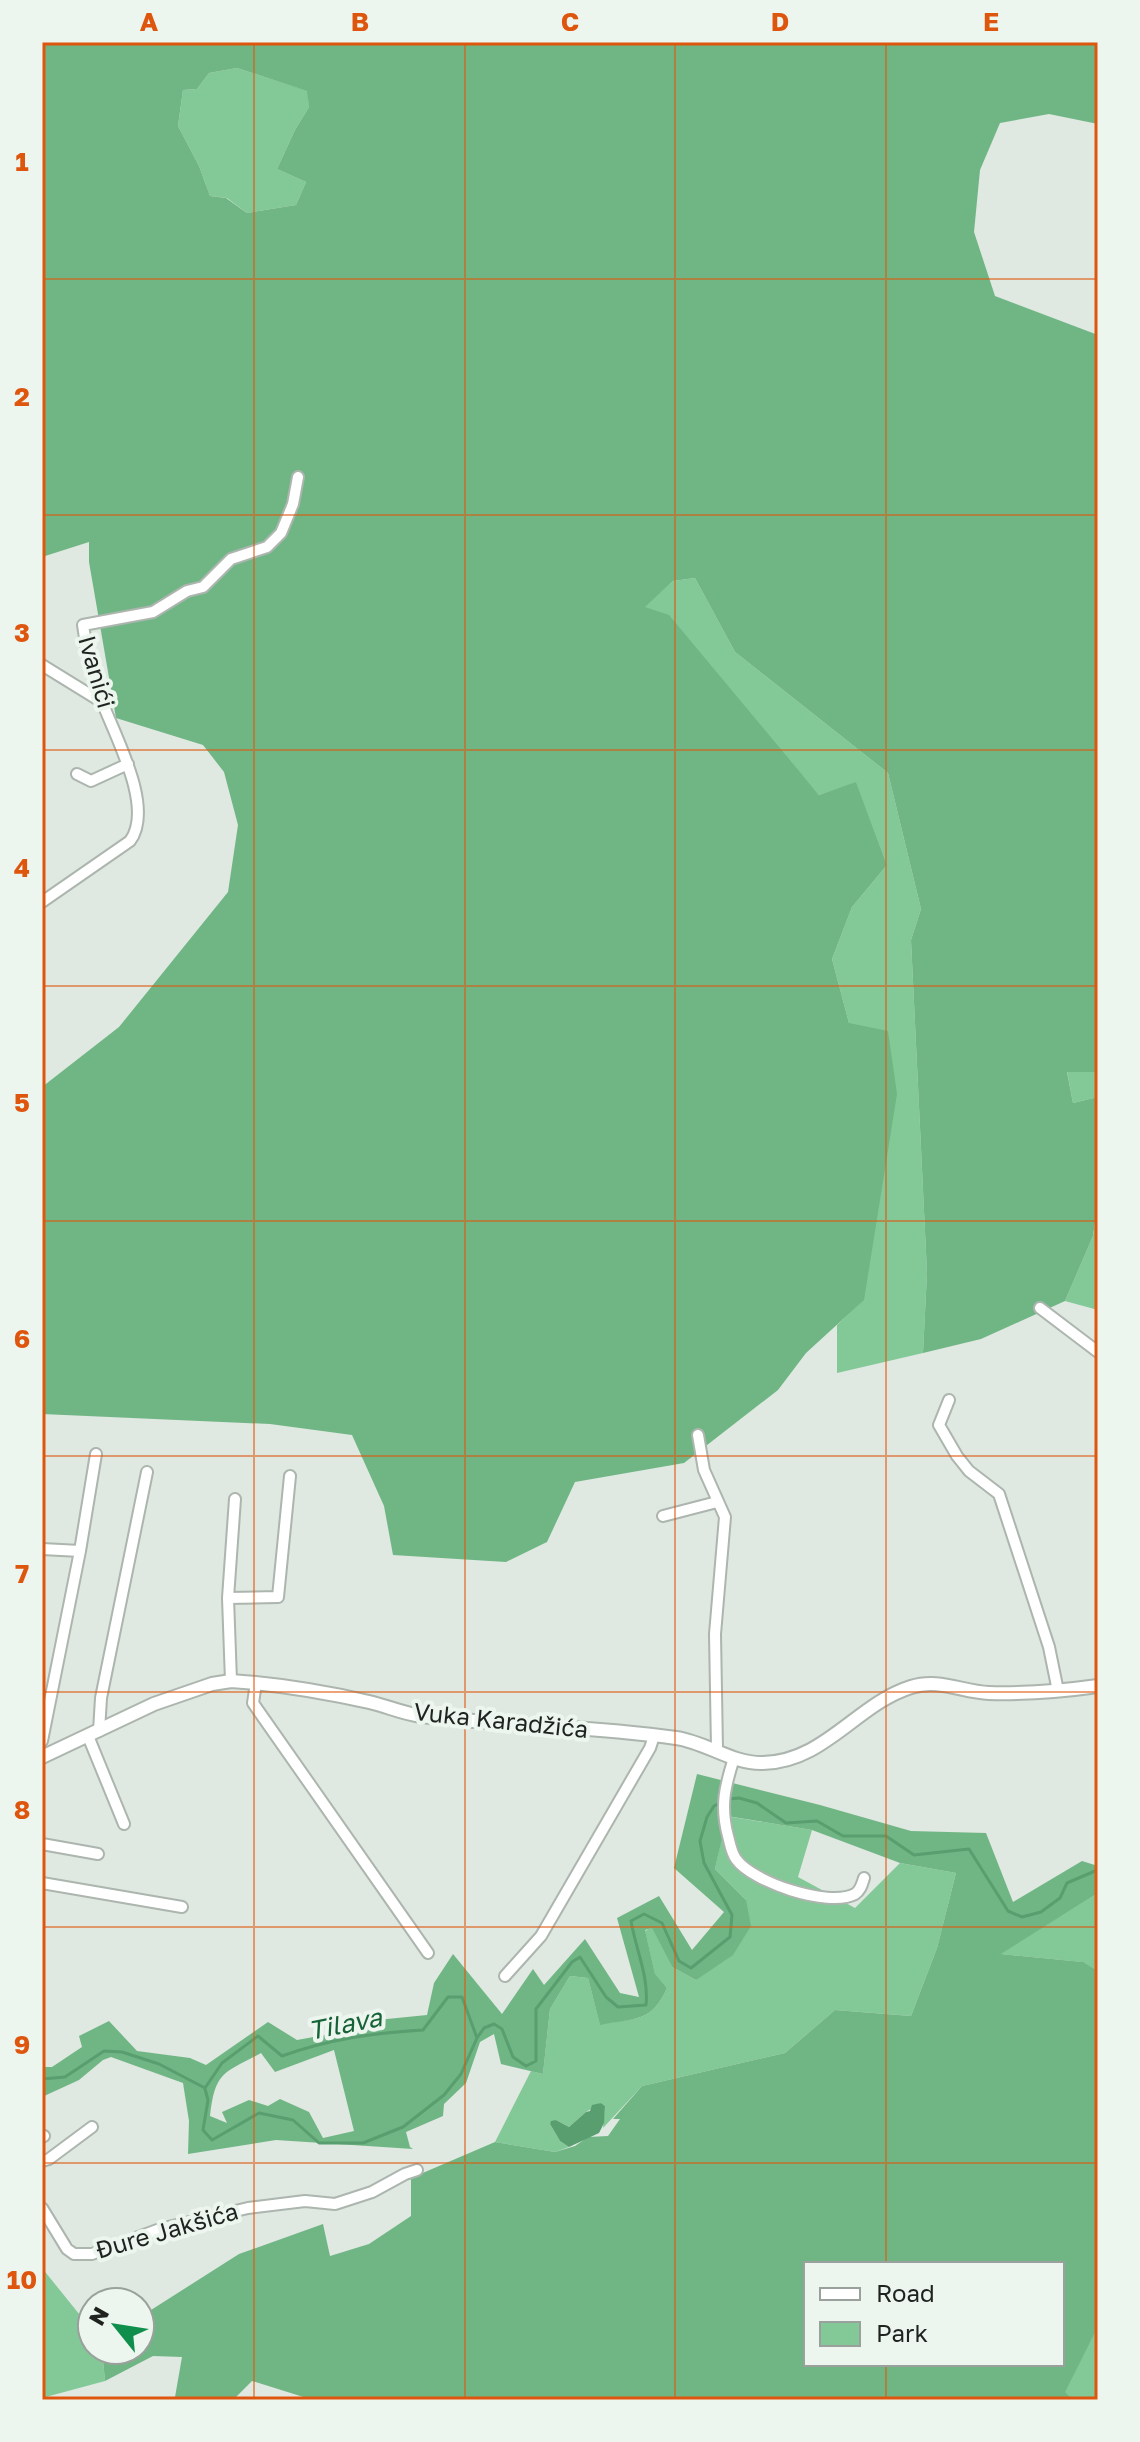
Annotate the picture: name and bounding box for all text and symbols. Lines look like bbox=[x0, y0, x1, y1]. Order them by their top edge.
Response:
text: A bbox=[140, 6, 159, 37]
text: B bbox=[351, 6, 369, 37]
text: C bbox=[561, 6, 579, 37]
text: D bbox=[771, 6, 789, 37]
text: E bbox=[983, 6, 999, 37]
text: 1 bbox=[15, 146, 29, 177]
text: 2 bbox=[14, 381, 30, 412]
text: 3 bbox=[14, 617, 30, 648]
street label: Ivanići bbox=[73, 632, 122, 711]
text: 4 bbox=[14, 852, 30, 883]
text: 5 bbox=[14, 1087, 30, 1118]
text: 6 bbox=[14, 1323, 30, 1354]
text: 7 bbox=[15, 1558, 29, 1589]
street label: Vuka Karadžića bbox=[413, 1696, 590, 1743]
text: 8 bbox=[14, 1794, 30, 1825]
water label: Tilava bbox=[306, 2001, 385, 2046]
text: 9 bbox=[14, 2029, 30, 2060]
street label: Đure Jakšića bbox=[92, 2195, 241, 2264]
legend bbox=[804, 2262, 1064, 2366]
text: 10 bbox=[7, 2264, 37, 2295]
text: Road bbox=[876, 2278, 935, 2307]
north arrow bbox=[76, 2286, 156, 2366]
text: N bbox=[82, 2302, 114, 2330]
text: Park bbox=[876, 2318, 928, 2347]

